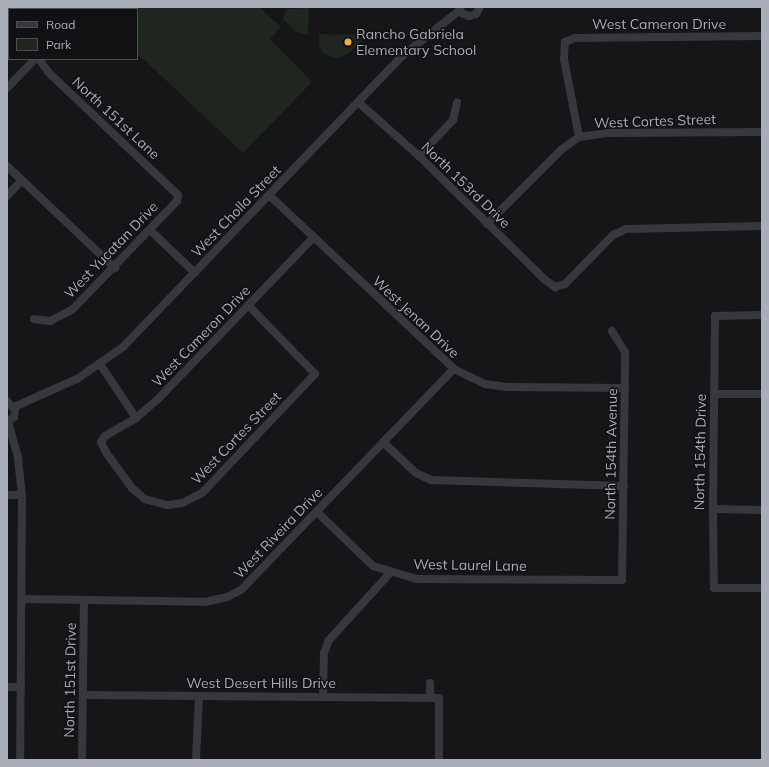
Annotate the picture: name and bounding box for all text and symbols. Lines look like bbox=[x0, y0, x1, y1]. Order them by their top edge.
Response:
legend bbox=[8, 8, 138, 60]
street label: West Cameron Drive bbox=[592, 16, 726, 32]
text: Road bbox=[46, 17, 75, 32]
place label: Rancho Gabriela Elementary School bbox=[356, 26, 476, 58]
text: Park bbox=[46, 37, 71, 52]
marker: Rancho Gabriela Elementary School bbox=[343, 37, 353, 47]
street label: North 151st Lane bbox=[69, 73, 163, 163]
street label: West Cortes Street bbox=[594, 110, 716, 132]
street label: North 153rd Drive bbox=[418, 138, 514, 232]
street label: West Cholla Street bbox=[188, 162, 284, 260]
street label: West Yucatan Drive bbox=[61, 198, 161, 302]
street label: West Jenan Drive bbox=[369, 273, 463, 361]
street label: West Cameron Drive bbox=[148, 282, 254, 390]
street label: West Cortes Street bbox=[188, 388, 284, 488]
street label: North 154th Avenue bbox=[601, 388, 621, 520]
street label: North 154th Drive bbox=[691, 394, 709, 510]
street label: West Riveira Drive bbox=[230, 484, 326, 582]
street label: West Laurel Lane bbox=[413, 556, 527, 574]
street label: North 151st Drive bbox=[61, 622, 79, 738]
street label: West Desert Hills Drive bbox=[186, 675, 336, 691]

